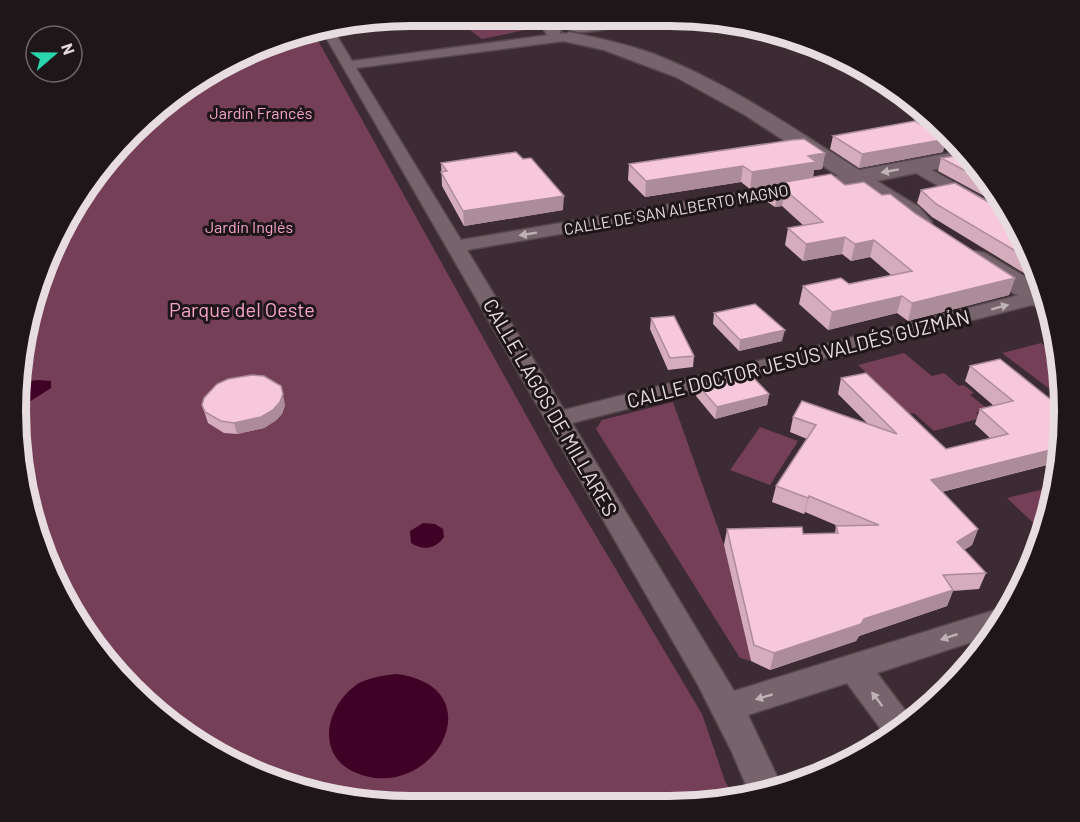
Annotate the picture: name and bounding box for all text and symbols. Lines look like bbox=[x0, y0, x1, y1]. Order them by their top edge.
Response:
north arrow bbox=[24, 24, 84, 84]
text: N bbox=[58, 40, 79, 57]
park label: Jardín Francés bbox=[210, 103, 312, 122]
one-way arrow bbox=[880, 167, 899, 176]
street label: CALLE DE SAN ALBERTO MAGNO bbox=[562, 180, 790, 238]
park label: Jardín Inglés bbox=[205, 217, 293, 236]
one-way arrow bbox=[519, 230, 538, 239]
street label: CALLE LAGOS DE MILLARES bbox=[479, 294, 623, 520]
park label: Parque del Oeste bbox=[169, 297, 315, 321]
one-way arrow bbox=[992, 302, 1010, 311]
street label: CALLE DOCTOR JESÚS VALDÉS GUZMÁN bbox=[624, 304, 972, 412]
one-way arrow bbox=[940, 633, 958, 642]
one-way arrow bbox=[872, 692, 884, 707]
one-way arrow bbox=[754, 693, 772, 702]

